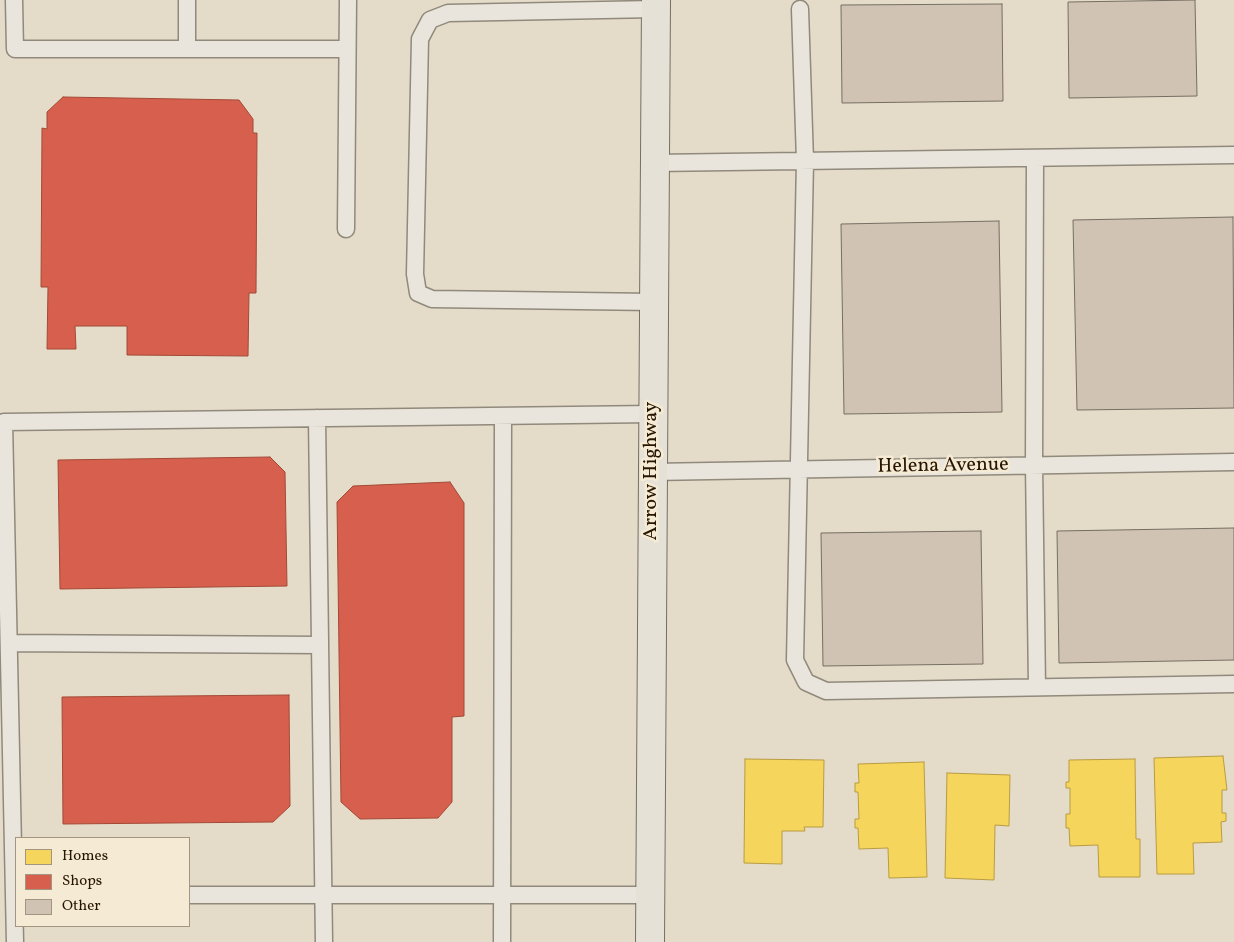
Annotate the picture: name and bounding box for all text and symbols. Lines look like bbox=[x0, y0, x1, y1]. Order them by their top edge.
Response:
street label: Arrow Highway bbox=[640, 402, 664, 540]
street label: Helena Avenue bbox=[877, 454, 1009, 480]
legend bbox=[15, 837, 190, 927]
text: Homes bbox=[62, 846, 108, 867]
text: Shops bbox=[62, 871, 102, 892]
text: Other bbox=[62, 896, 101, 917]

